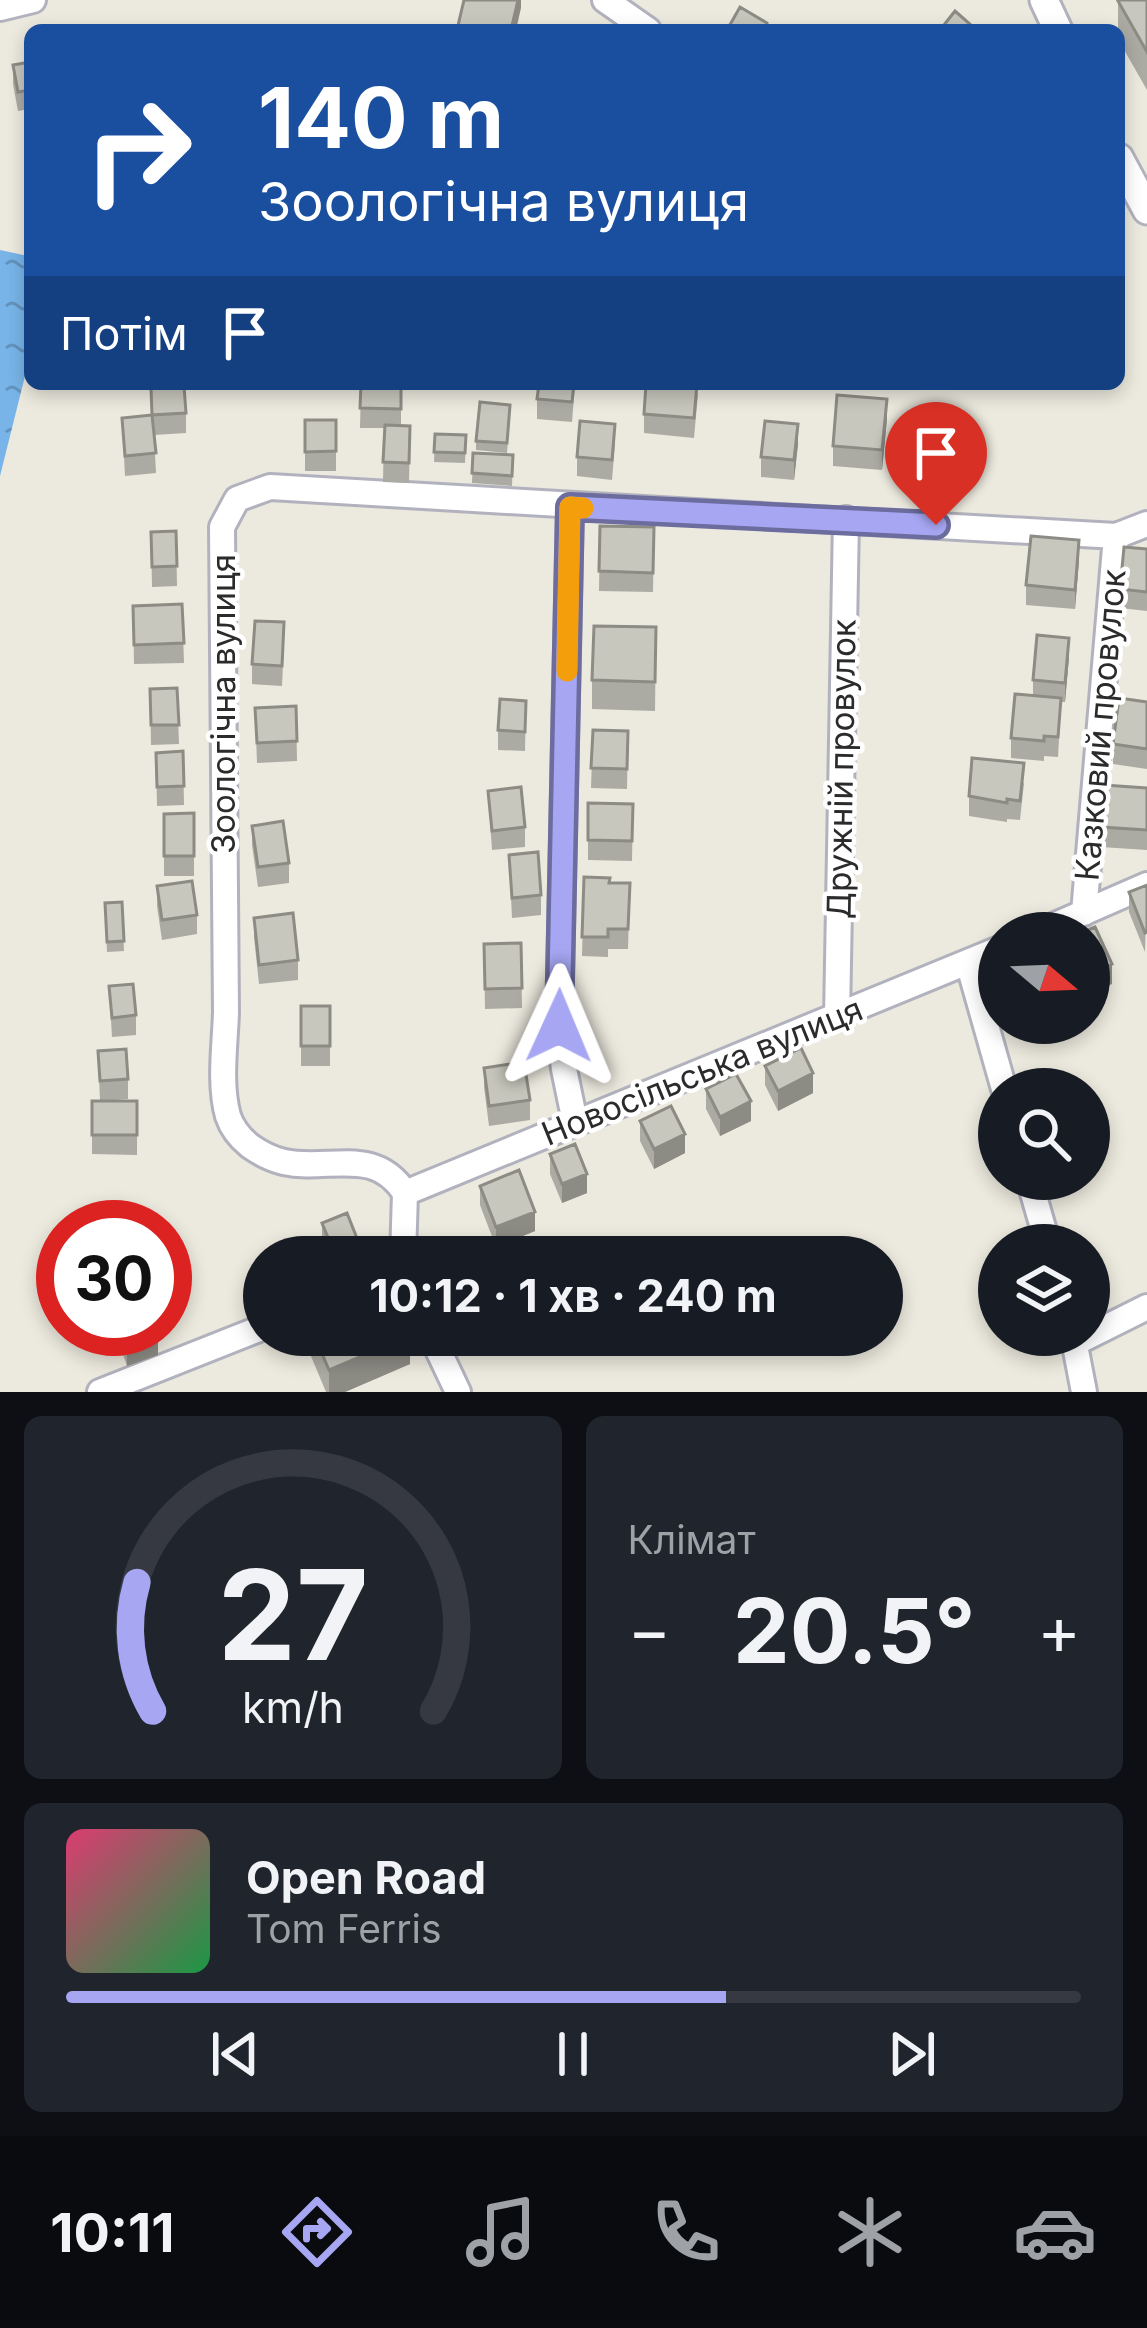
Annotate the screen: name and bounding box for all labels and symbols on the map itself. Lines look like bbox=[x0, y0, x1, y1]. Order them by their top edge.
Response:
pin bbox=[885, 402, 987, 525]
street label: Зоологічна вулиця bbox=[203, 554, 243, 854]
street label: Казковий провулок bbox=[1066, 567, 1134, 882]
street label: Дружній провулок bbox=[818, 619, 864, 919]
north arrow bbox=[978, 912, 1110, 1044]
position arrow bbox=[496, 963, 622, 1089]
street label: Новосільська вулиця bbox=[536, 988, 868, 1154]
speed limit sign: 30 bbox=[36, 1200, 192, 1356]

